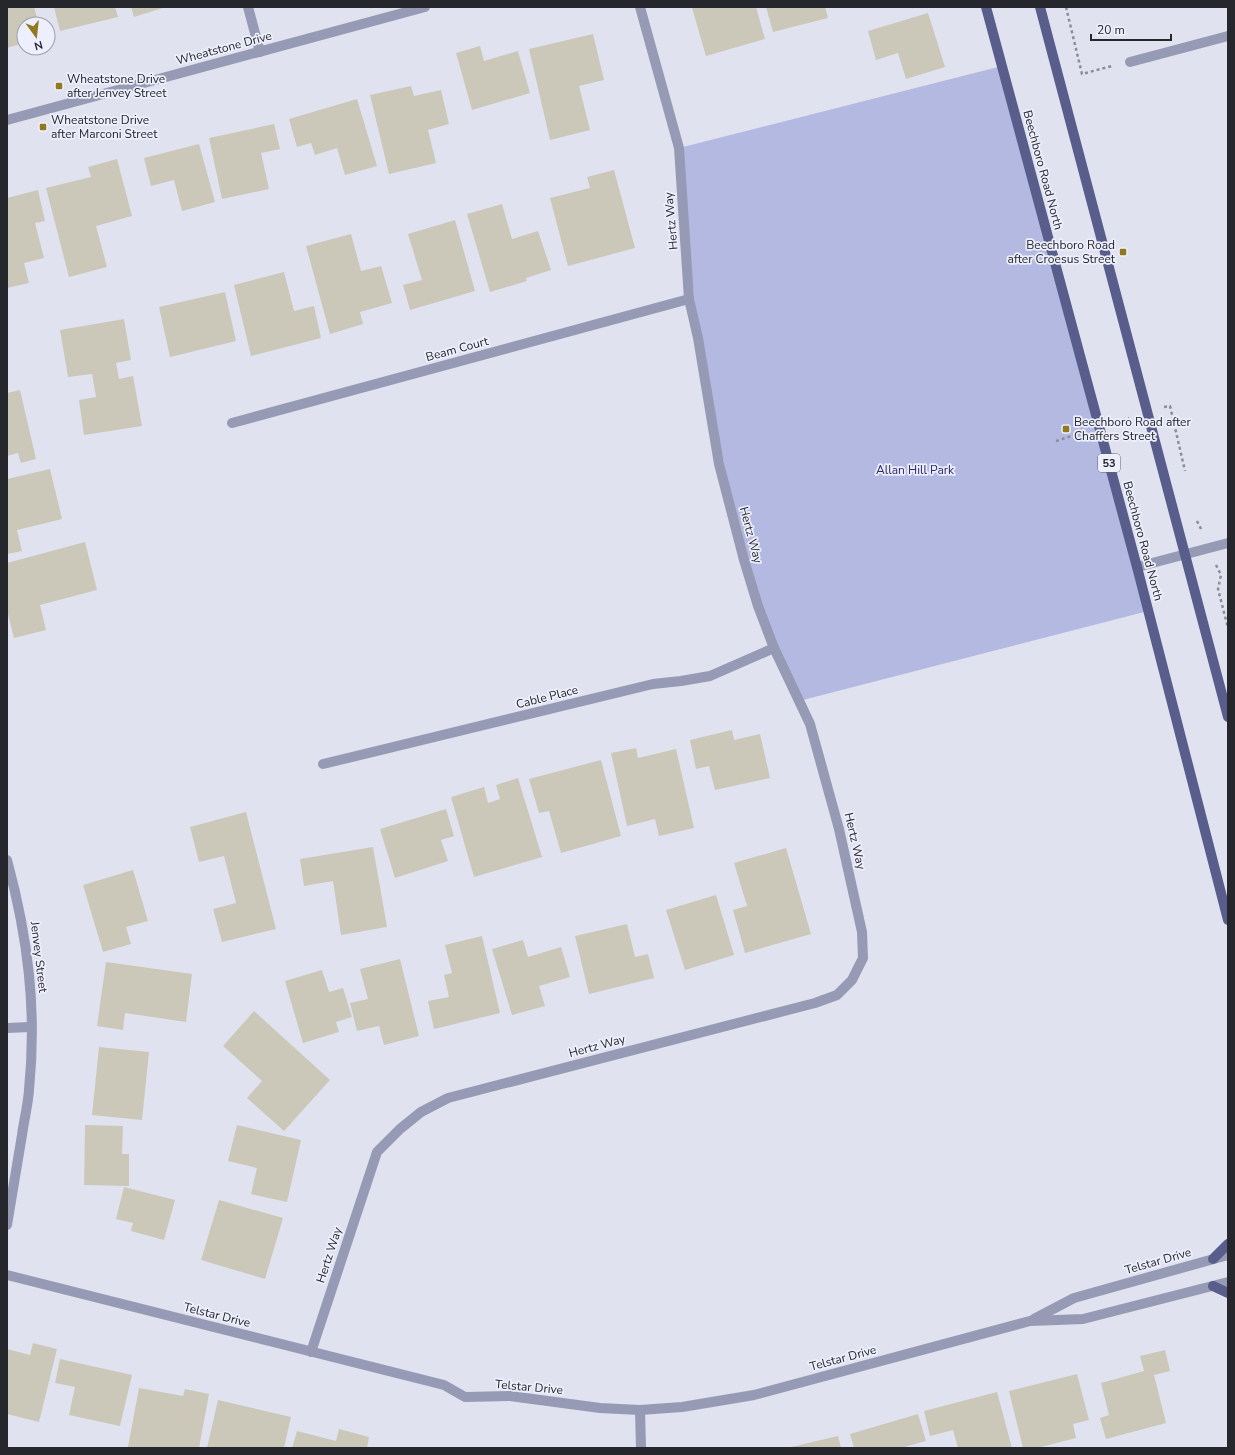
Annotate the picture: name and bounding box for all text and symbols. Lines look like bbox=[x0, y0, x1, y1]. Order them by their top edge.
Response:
north arrow bbox=[16, 16, 56, 56]
scale bar bbox=[1091, 16, 1171, 42]
text: 20 m bbox=[1097, 22, 1125, 38]
street label: Wheatstone Drive bbox=[174, 28, 274, 68]
text: N bbox=[33, 37, 44, 53]
place label: Wheatstone Drive after Jenvey Street bbox=[67, 71, 167, 101]
marker: Wheatstone Drive after Jenvey Street bbox=[54, 81, 64, 91]
street label: Beechboro Road North bbox=[1019, 108, 1067, 232]
place label: Wheatstone Drive after Marconi Street bbox=[51, 112, 158, 142]
marker: Wheatstone Drive after Marconi Street bbox=[38, 122, 48, 132]
street label: Hertz Way bbox=[660, 191, 681, 251]
place label: Beechboro Road after Croesus Street bbox=[1008, 237, 1116, 267]
marker: Beechboro Road after Croesus Street bbox=[1118, 247, 1128, 257]
street label: Beam Court bbox=[424, 333, 491, 365]
place label: Beechboro Road after Chaffers Street bbox=[1074, 414, 1191, 444]
marker: Beechboro Road after Chaffers Street bbox=[1061, 424, 1071, 434]
road number: 53 bbox=[1098, 454, 1120, 472]
park label: Allan Hill Park bbox=[876, 462, 955, 478]
street label: Beechboro Road North bbox=[1119, 479, 1167, 603]
street label: Hertz Way bbox=[736, 505, 766, 566]
street label: Cable Place bbox=[514, 682, 580, 712]
street label: Hertz Way bbox=[841, 811, 870, 872]
street label: Jenvey Street bbox=[27, 920, 51, 994]
street label: Hertz Way bbox=[567, 1031, 628, 1061]
street label: Hertz Way bbox=[312, 1224, 346, 1285]
street label: Telstar Drive bbox=[1123, 1244, 1193, 1278]
street label: Telstar Drive bbox=[182, 1299, 252, 1331]
street label: Telstar Drive bbox=[808, 1341, 878, 1375]
street label: Telstar Drive bbox=[494, 1376, 564, 1398]

